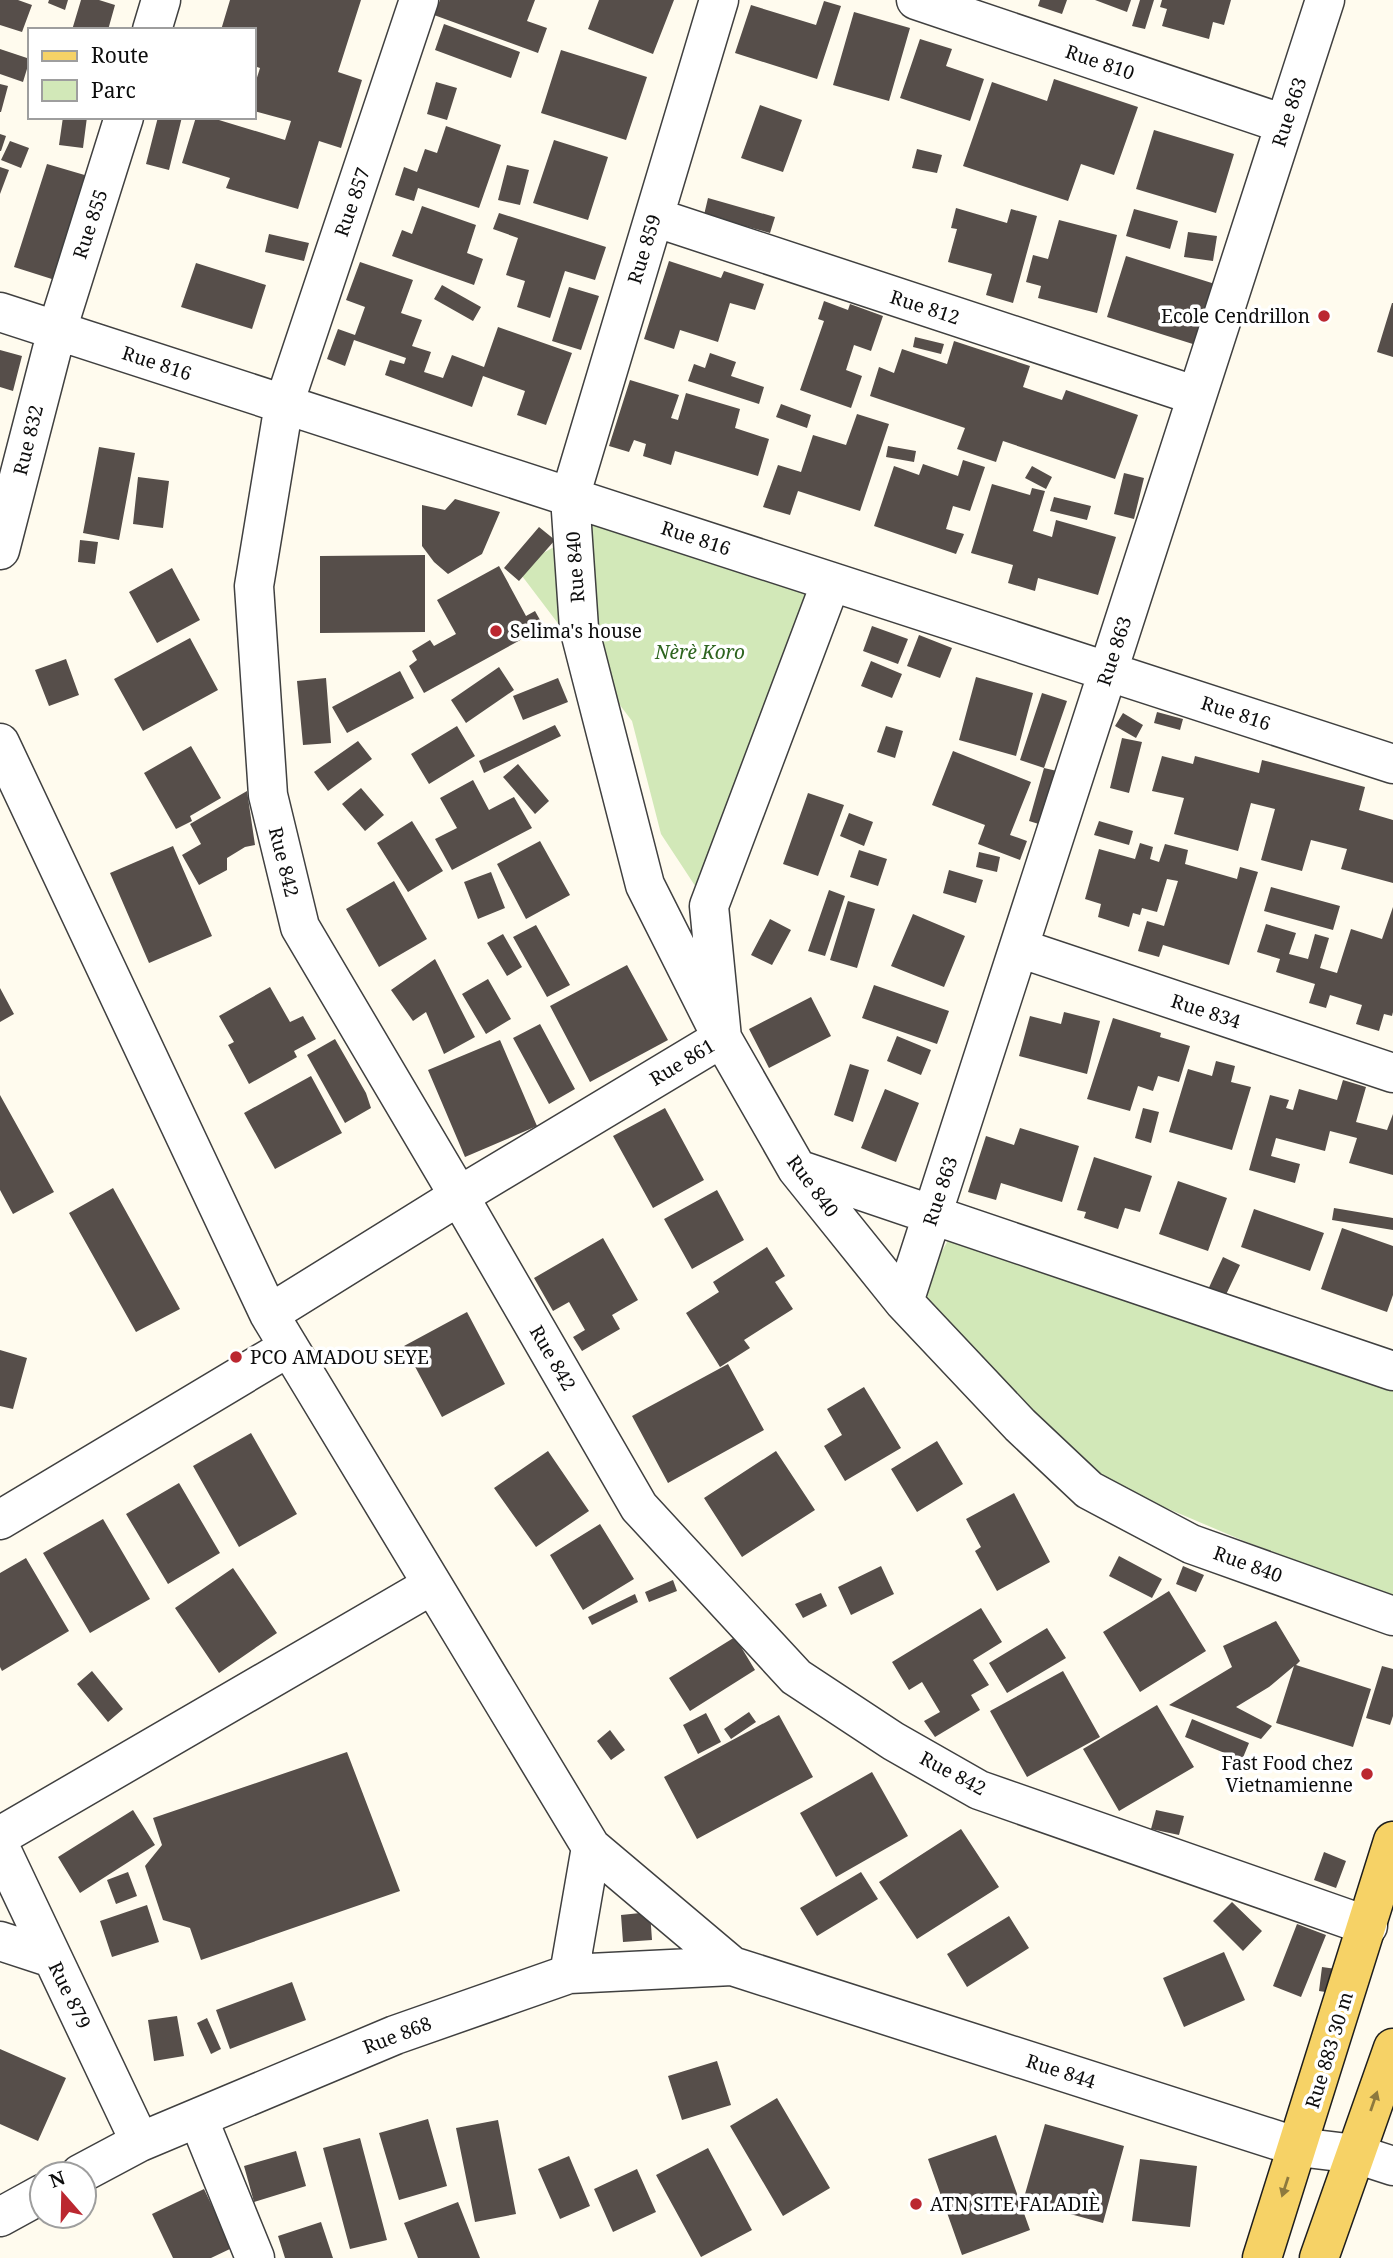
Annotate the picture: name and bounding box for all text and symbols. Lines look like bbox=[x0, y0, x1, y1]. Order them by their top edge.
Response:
legend bbox=[28, 28, 256, 119]
street label: Rue 810 bbox=[1062, 38, 1138, 86]
text: Route bbox=[91, 41, 149, 69]
street label: Rue 863 bbox=[1266, 74, 1312, 150]
text: Parc bbox=[91, 76, 136, 104]
street label: Rue 857 bbox=[328, 164, 376, 240]
street label: Rue 855 bbox=[67, 186, 113, 262]
street label: Rue 859 bbox=[621, 211, 667, 287]
street label: Rue 812 bbox=[887, 284, 963, 330]
place label: Ecole Cendrillon bbox=[1161, 303, 1310, 329]
marker: Ecole Cendrillon bbox=[1316, 308, 1332, 324]
street label: Rue 816 bbox=[119, 340, 195, 386]
street label: Rue 832 bbox=[7, 402, 49, 478]
street label: Rue 816 bbox=[658, 515, 734, 561]
street label: Rue 840 bbox=[560, 530, 590, 604]
street label: Rue 863 bbox=[1091, 613, 1137, 689]
place label: Selima's house bbox=[510, 618, 642, 644]
marker: Selima's house bbox=[488, 623, 504, 639]
park label: Nèrè Koro bbox=[654, 639, 745, 665]
street label: Rue 816 bbox=[1198, 690, 1274, 736]
street label: Rue 842 bbox=[263, 824, 305, 900]
street label: Rue 834 bbox=[1168, 988, 1244, 1035]
street label: Rue 861 bbox=[645, 1032, 719, 1092]
street label: Rue 840 bbox=[781, 1150, 845, 1222]
street label: Rue 863 bbox=[917, 1153, 963, 1229]
street label: Rue 842 bbox=[524, 1321, 582, 1395]
place label: PCO AMADOU SEYE bbox=[250, 1344, 429, 1370]
marker: PCO AMADOU SEYE bbox=[228, 1349, 244, 1365]
street label: Rue 840 bbox=[1210, 1540, 1286, 1588]
street label: Rue 842 bbox=[915, 1745, 991, 1801]
place label: Fast Food chez Vietnamienne bbox=[1221, 1750, 1353, 1798]
marker: Fast Food chez Vietnamienne bbox=[1359, 1766, 1375, 1782]
street label: Rue 879 bbox=[43, 1957, 97, 2033]
street label: Rue 883 30 m bbox=[1299, 1989, 1359, 2111]
street label: Rue 868 bbox=[359, 2010, 435, 2060]
street label: Rue 844 bbox=[1023, 2048, 1099, 2095]
one-way arrow bbox=[1369, 2091, 1380, 2112]
north arrow bbox=[28, 2160, 98, 2230]
text: N bbox=[46, 2164, 69, 2194]
one-way arrow bbox=[1280, 2177, 1290, 2198]
place label: ATN SITE FALADIÈ bbox=[930, 2191, 1100, 2217]
marker: ATN SITE FALADIÈ bbox=[908, 2196, 924, 2212]

